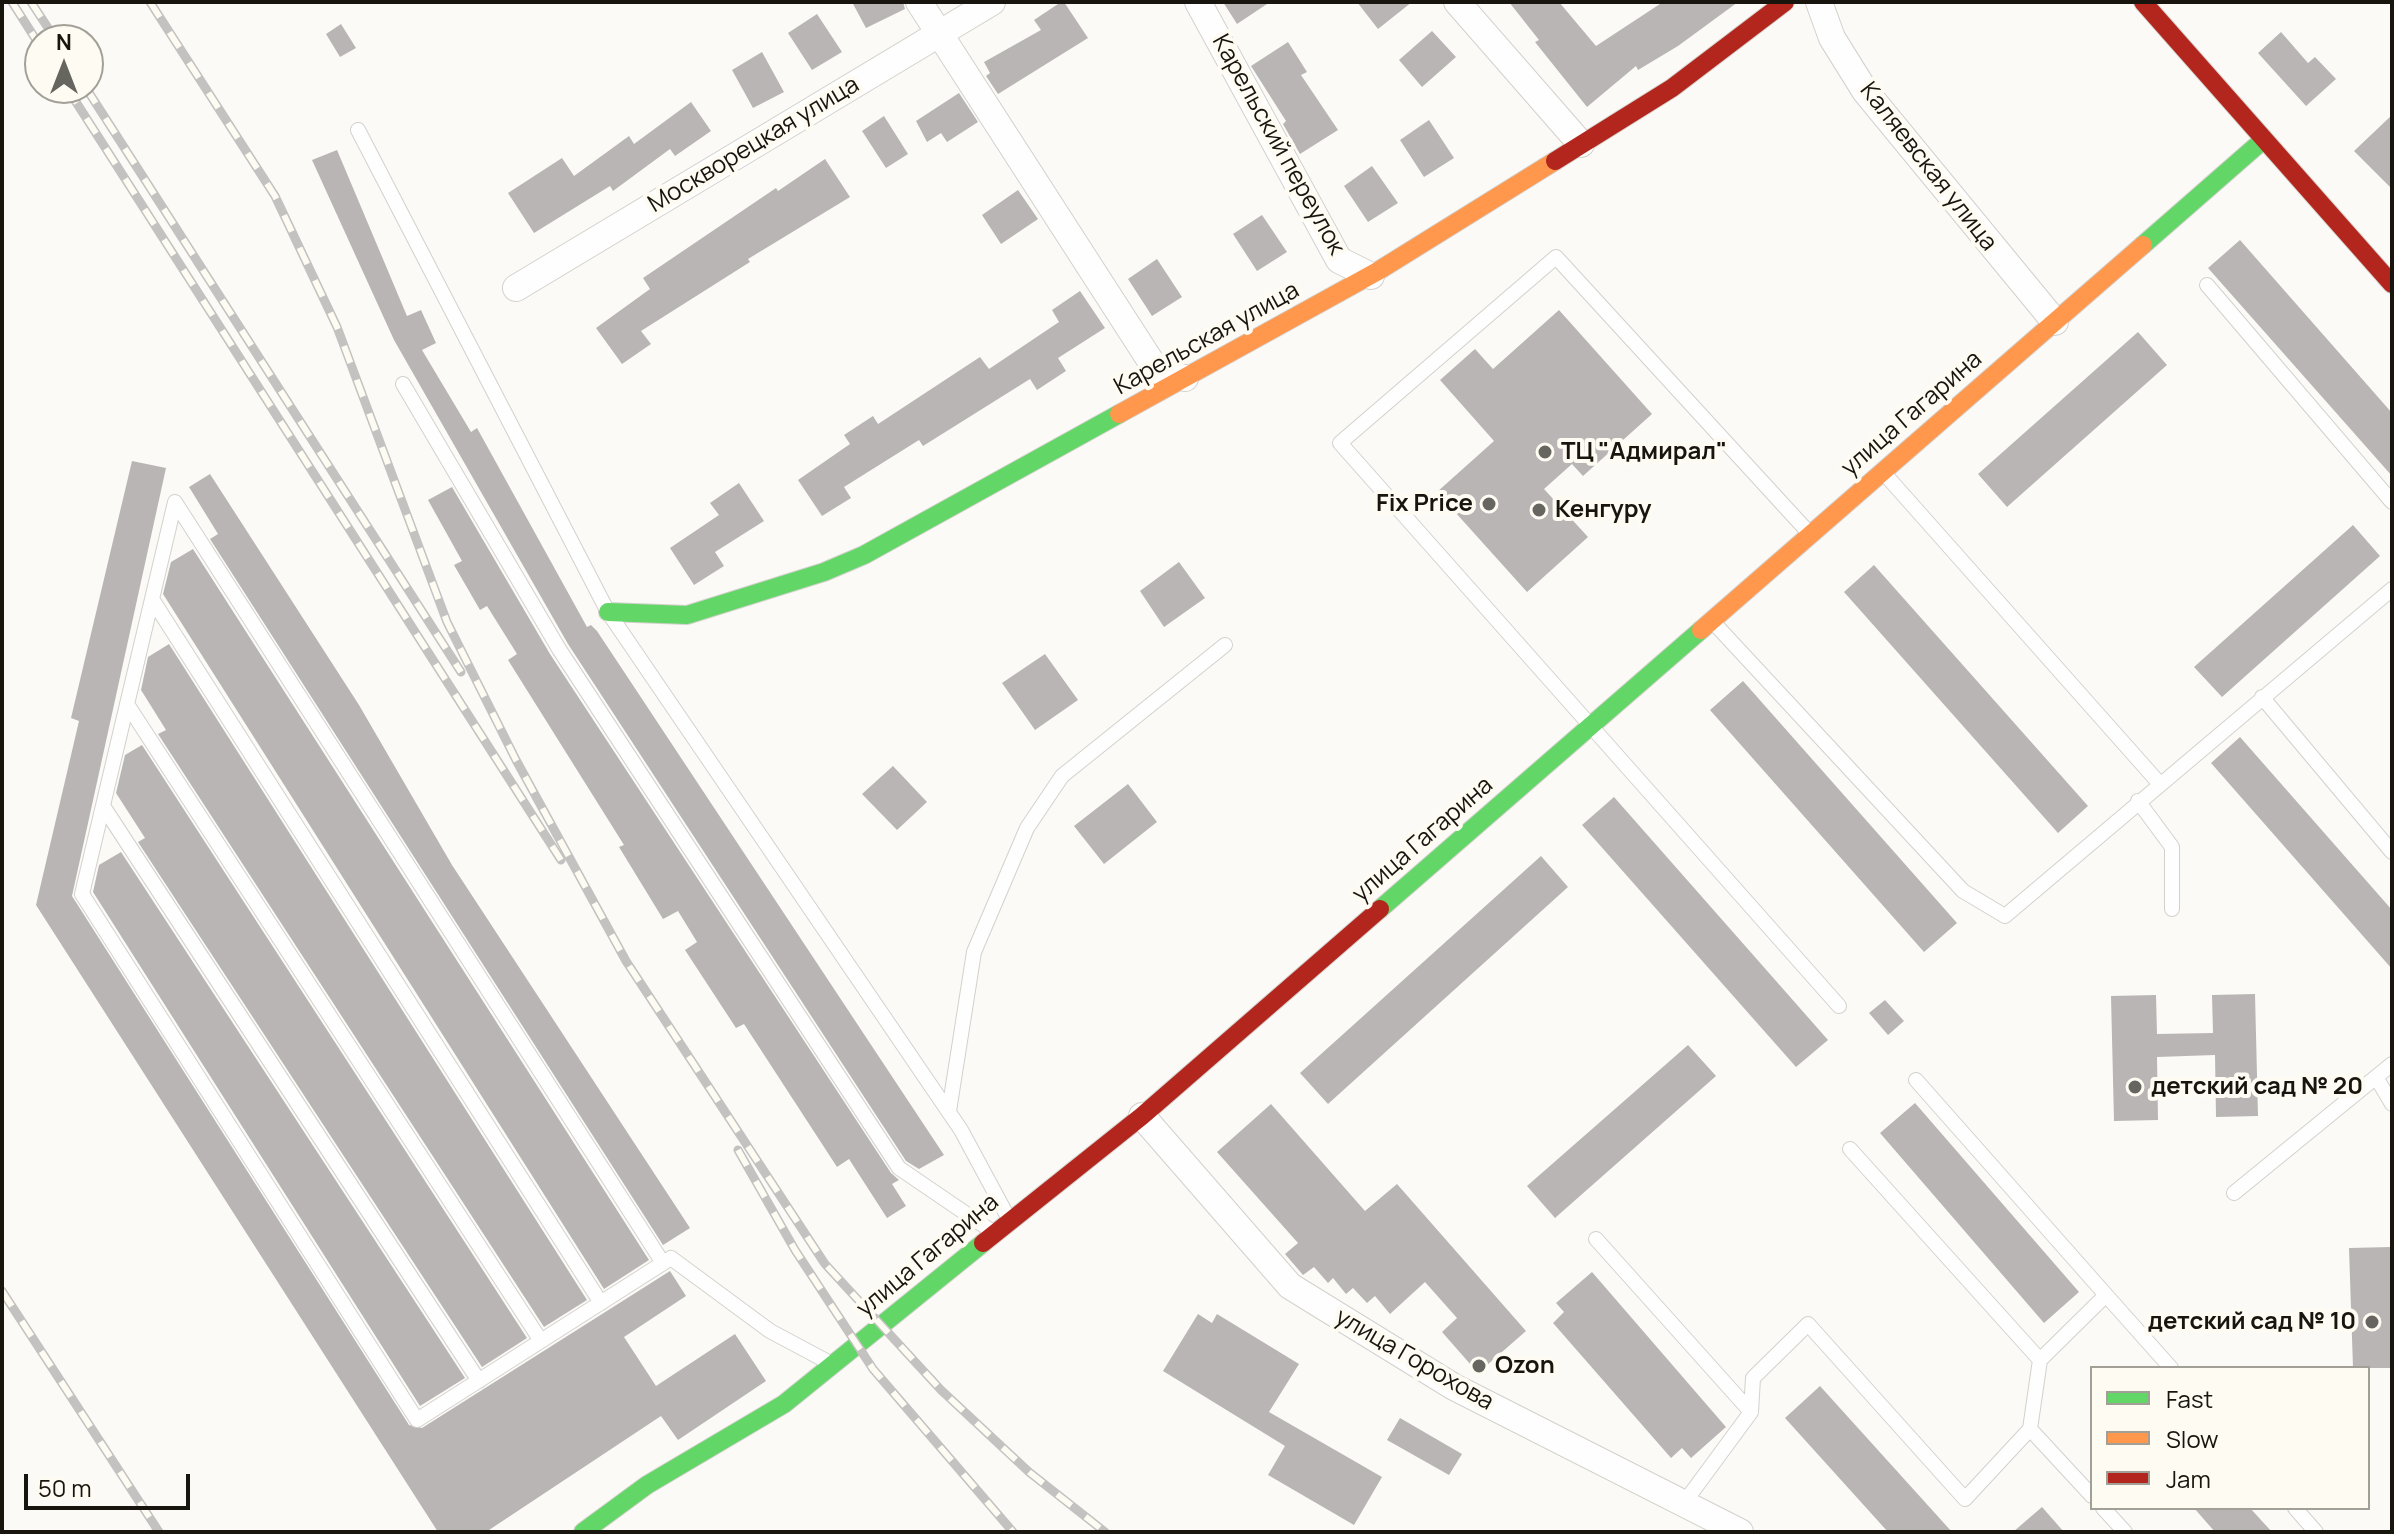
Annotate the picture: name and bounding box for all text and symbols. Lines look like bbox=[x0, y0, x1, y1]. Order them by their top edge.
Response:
north arrow bbox=[24, 24, 104, 104]
text: N bbox=[56, 27, 72, 57]
street label: Карельский переулок bbox=[1205, 30, 1351, 260]
street label: Москворецкая улица bbox=[643, 71, 865, 219]
street label: Каляевская улица bbox=[1853, 77, 2003, 257]
street label: Карельская улица bbox=[1110, 276, 1304, 402]
street label: улица Гагарина bbox=[1836, 345, 1988, 483]
place label: ТЦ "Адмирал" bbox=[1561, 438, 1727, 466]
marker: ТЦ "Адмирал" bbox=[1536, 443, 1554, 461]
place label: Fix Price bbox=[1376, 490, 1473, 518]
marker: Fix Price bbox=[1480, 495, 1498, 513]
place label: Кенгуру bbox=[1555, 496, 1651, 524]
marker: Кенгуру bbox=[1530, 501, 1548, 519]
street label: улица Гагарина bbox=[1347, 771, 1499, 909]
place label: детский сад № 20 bbox=[2151, 1073, 2363, 1101]
marker: детский сад № 20 bbox=[2126, 1078, 2144, 1096]
street label: улица Гагарина bbox=[851, 1188, 1005, 1324]
street label: улица Горохова bbox=[1330, 1303, 1498, 1417]
place label: детский сад № 10 bbox=[2148, 1308, 2356, 1336]
marker: детский сад № 10 bbox=[2363, 1313, 2381, 1331]
place label: Ozon bbox=[1495, 1352, 1555, 1380]
marker: Ozon bbox=[1470, 1357, 1488, 1375]
legend bbox=[2090, 1366, 2370, 1510]
text: Fast bbox=[2166, 1382, 2213, 1415]
text: Slow bbox=[2166, 1422, 2219, 1455]
scale bar bbox=[28, 1458, 194, 1508]
text: Jam bbox=[2166, 1462, 2211, 1495]
text: 50 m bbox=[38, 1471, 92, 1504]

